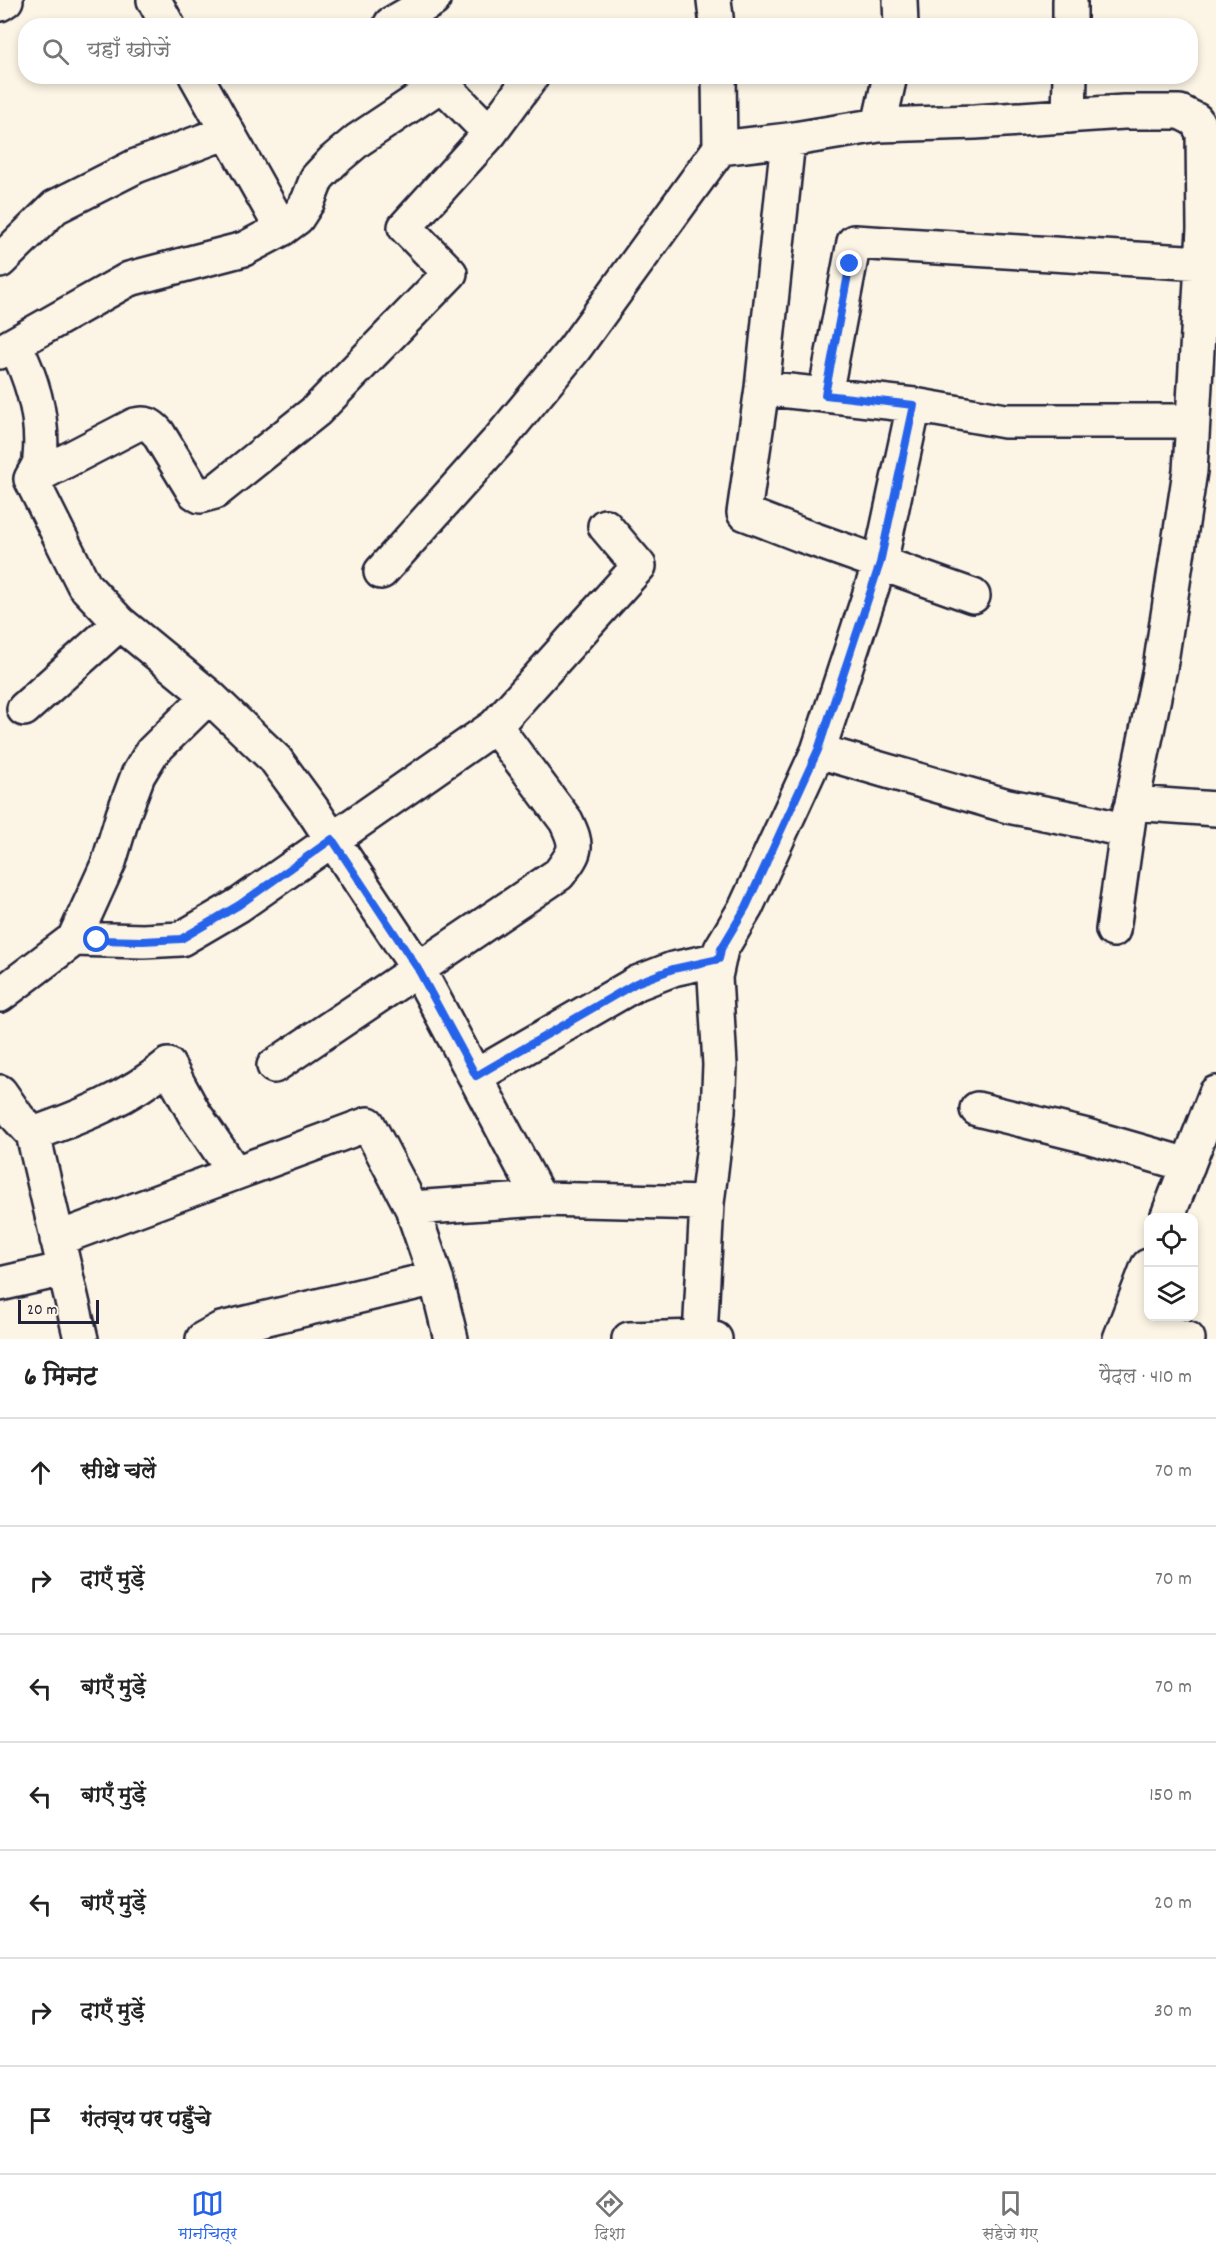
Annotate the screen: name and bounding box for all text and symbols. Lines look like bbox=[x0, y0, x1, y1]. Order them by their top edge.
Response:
search box bbox=[18, 18, 1198, 84]
icon: search bbox=[39, 35, 72, 68]
text: यहाँ खोजें bbox=[87, 36, 170, 67]
route end bbox=[836, 250, 862, 276]
route start bbox=[83, 926, 109, 952]
map controls bbox=[1144, 1213, 1198, 1321]
button: locate bbox=[1144, 1213, 1198, 1267]
button: layers bbox=[1144, 1267, 1198, 1321]
scale bar bbox=[18, 1297, 99, 1324]
text: 20 m bbox=[27, 1299, 57, 1322]
text: 6 मिनट bbox=[24, 1360, 97, 1397]
text: पैदल · 410 m bbox=[1099, 1364, 1192, 1392]
icon: ahead bbox=[24, 1456, 57, 1489]
text: सीधे चलें bbox=[81, 1457, 156, 1488]
text: 70 m bbox=[1155, 1458, 1192, 1486]
icon: right bbox=[24, 1564, 57, 1597]
text: दाएँ मुड़ें bbox=[81, 1565, 145, 1596]
text: 70 m bbox=[1155, 1566, 1192, 1594]
icon: left bbox=[24, 1672, 57, 1705]
text: बाएँ मुड़ें bbox=[81, 1673, 146, 1704]
text: 70 m bbox=[1155, 1674, 1192, 1702]
icon: left bbox=[24, 1780, 57, 1813]
text: बाएँ मुड़ें bbox=[81, 1781, 146, 1812]
text: 150 m bbox=[1149, 1782, 1192, 1810]
icon: left bbox=[24, 1888, 57, 1921]
text: बाएँ मुड़ें bbox=[81, 1889, 146, 1920]
text: 20 m bbox=[1154, 1890, 1192, 1918]
icon: right bbox=[24, 1996, 57, 2029]
text: दाएँ मुड़ें bbox=[81, 1997, 145, 2028]
text: 30 m bbox=[1154, 1998, 1192, 2026]
icon: arrive bbox=[24, 2104, 57, 2137]
text: गंतव्य पर पहुँचे bbox=[81, 2105, 211, 2136]
tab: मानचित्र bbox=[178, 2187, 237, 2246]
tab: दिशा bbox=[593, 2187, 626, 2246]
tab: सहेजे गए bbox=[983, 2187, 1038, 2246]

